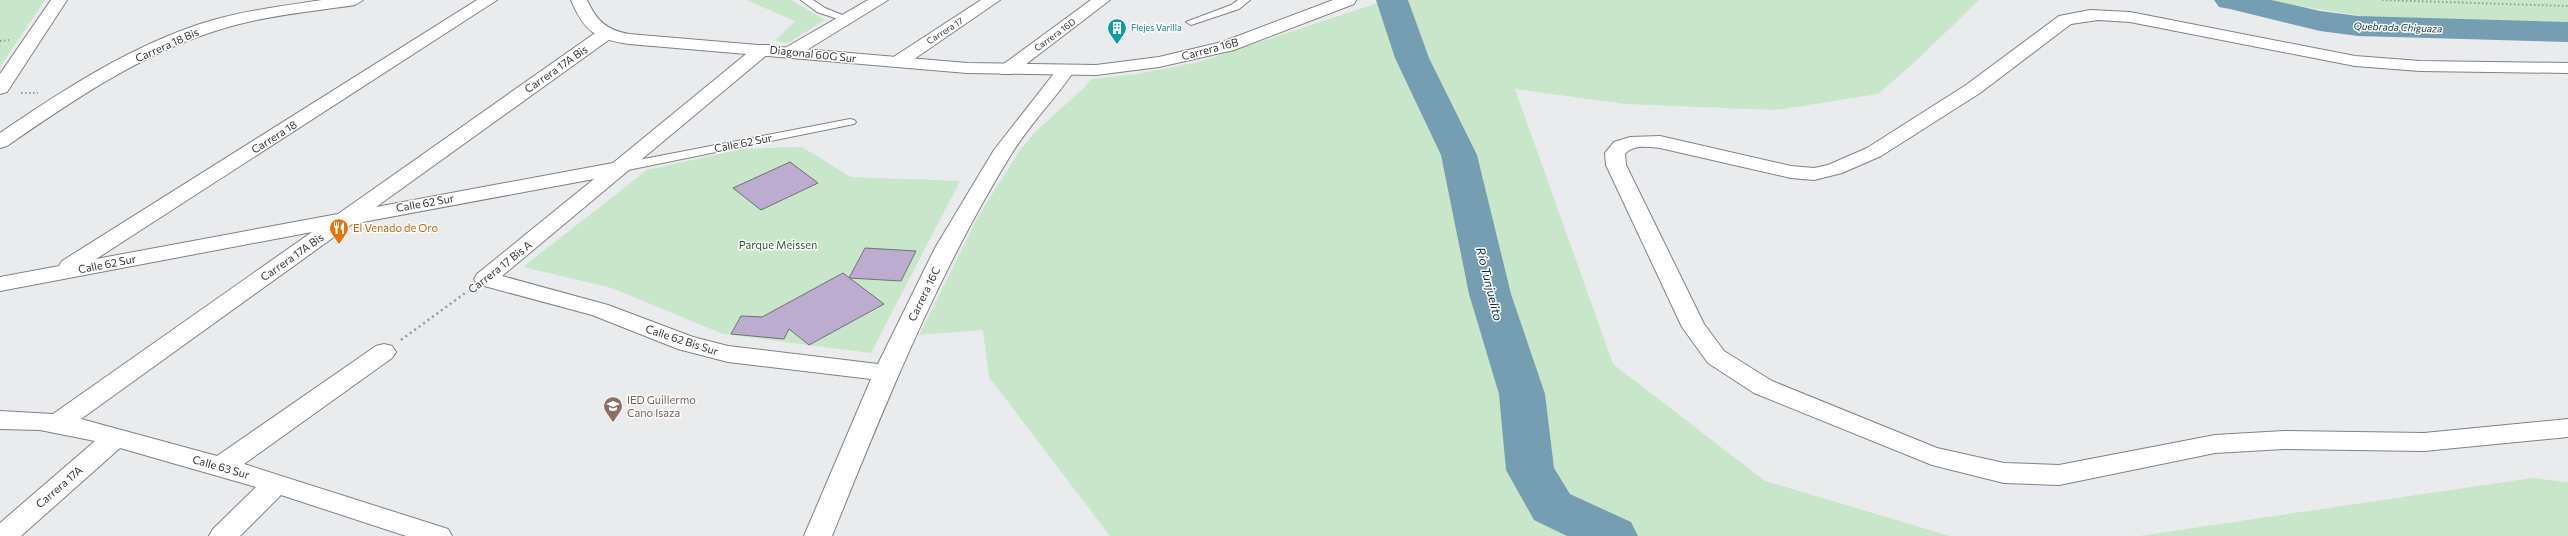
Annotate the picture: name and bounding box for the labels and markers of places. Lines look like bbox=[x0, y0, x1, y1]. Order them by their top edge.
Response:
building icon: Flejes Varilla bbox=[1106, 17, 1128, 45]
place label: Flejes Varilla bbox=[1131, 22, 1182, 33]
restaurant icon: El Venado de Oro bbox=[328, 217, 350, 245]
place label: El Venado de Oro bbox=[353, 221, 439, 234]
place label: IED Guillermo Cano Isaza bbox=[627, 393, 696, 419]
school or university icon: IED Guillermo Cano Isaza bbox=[602, 395, 624, 423]

